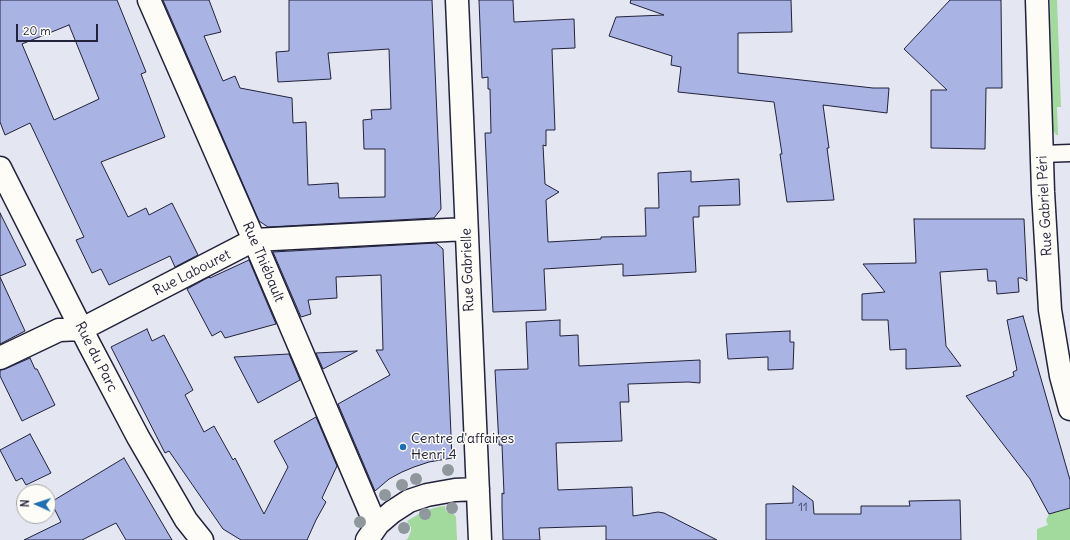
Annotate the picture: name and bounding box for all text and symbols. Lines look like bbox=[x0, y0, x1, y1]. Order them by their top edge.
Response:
scale bar bbox=[18, 16, 100, 42]
text: 20 m bbox=[23, 23, 51, 38]
street label: Rue Gabriel Péri bbox=[1034, 155, 1056, 257]
street label: Rue Thiébault bbox=[239, 219, 287, 305]
street label: Rue Gabrielle bbox=[458, 228, 478, 312]
street label: Rue Labouret bbox=[150, 246, 234, 300]
street label: Rue du Parc bbox=[71, 319, 121, 395]
place label: Centre d'affaires Henri 4 bbox=[411, 431, 514, 464]
marker: Centre d'affaires Henri 4 bbox=[398, 442, 408, 452]
north arrow bbox=[16, 484, 56, 524]
text: N bbox=[18, 499, 32, 508]
house number: 11 bbox=[798, 501, 808, 515]

